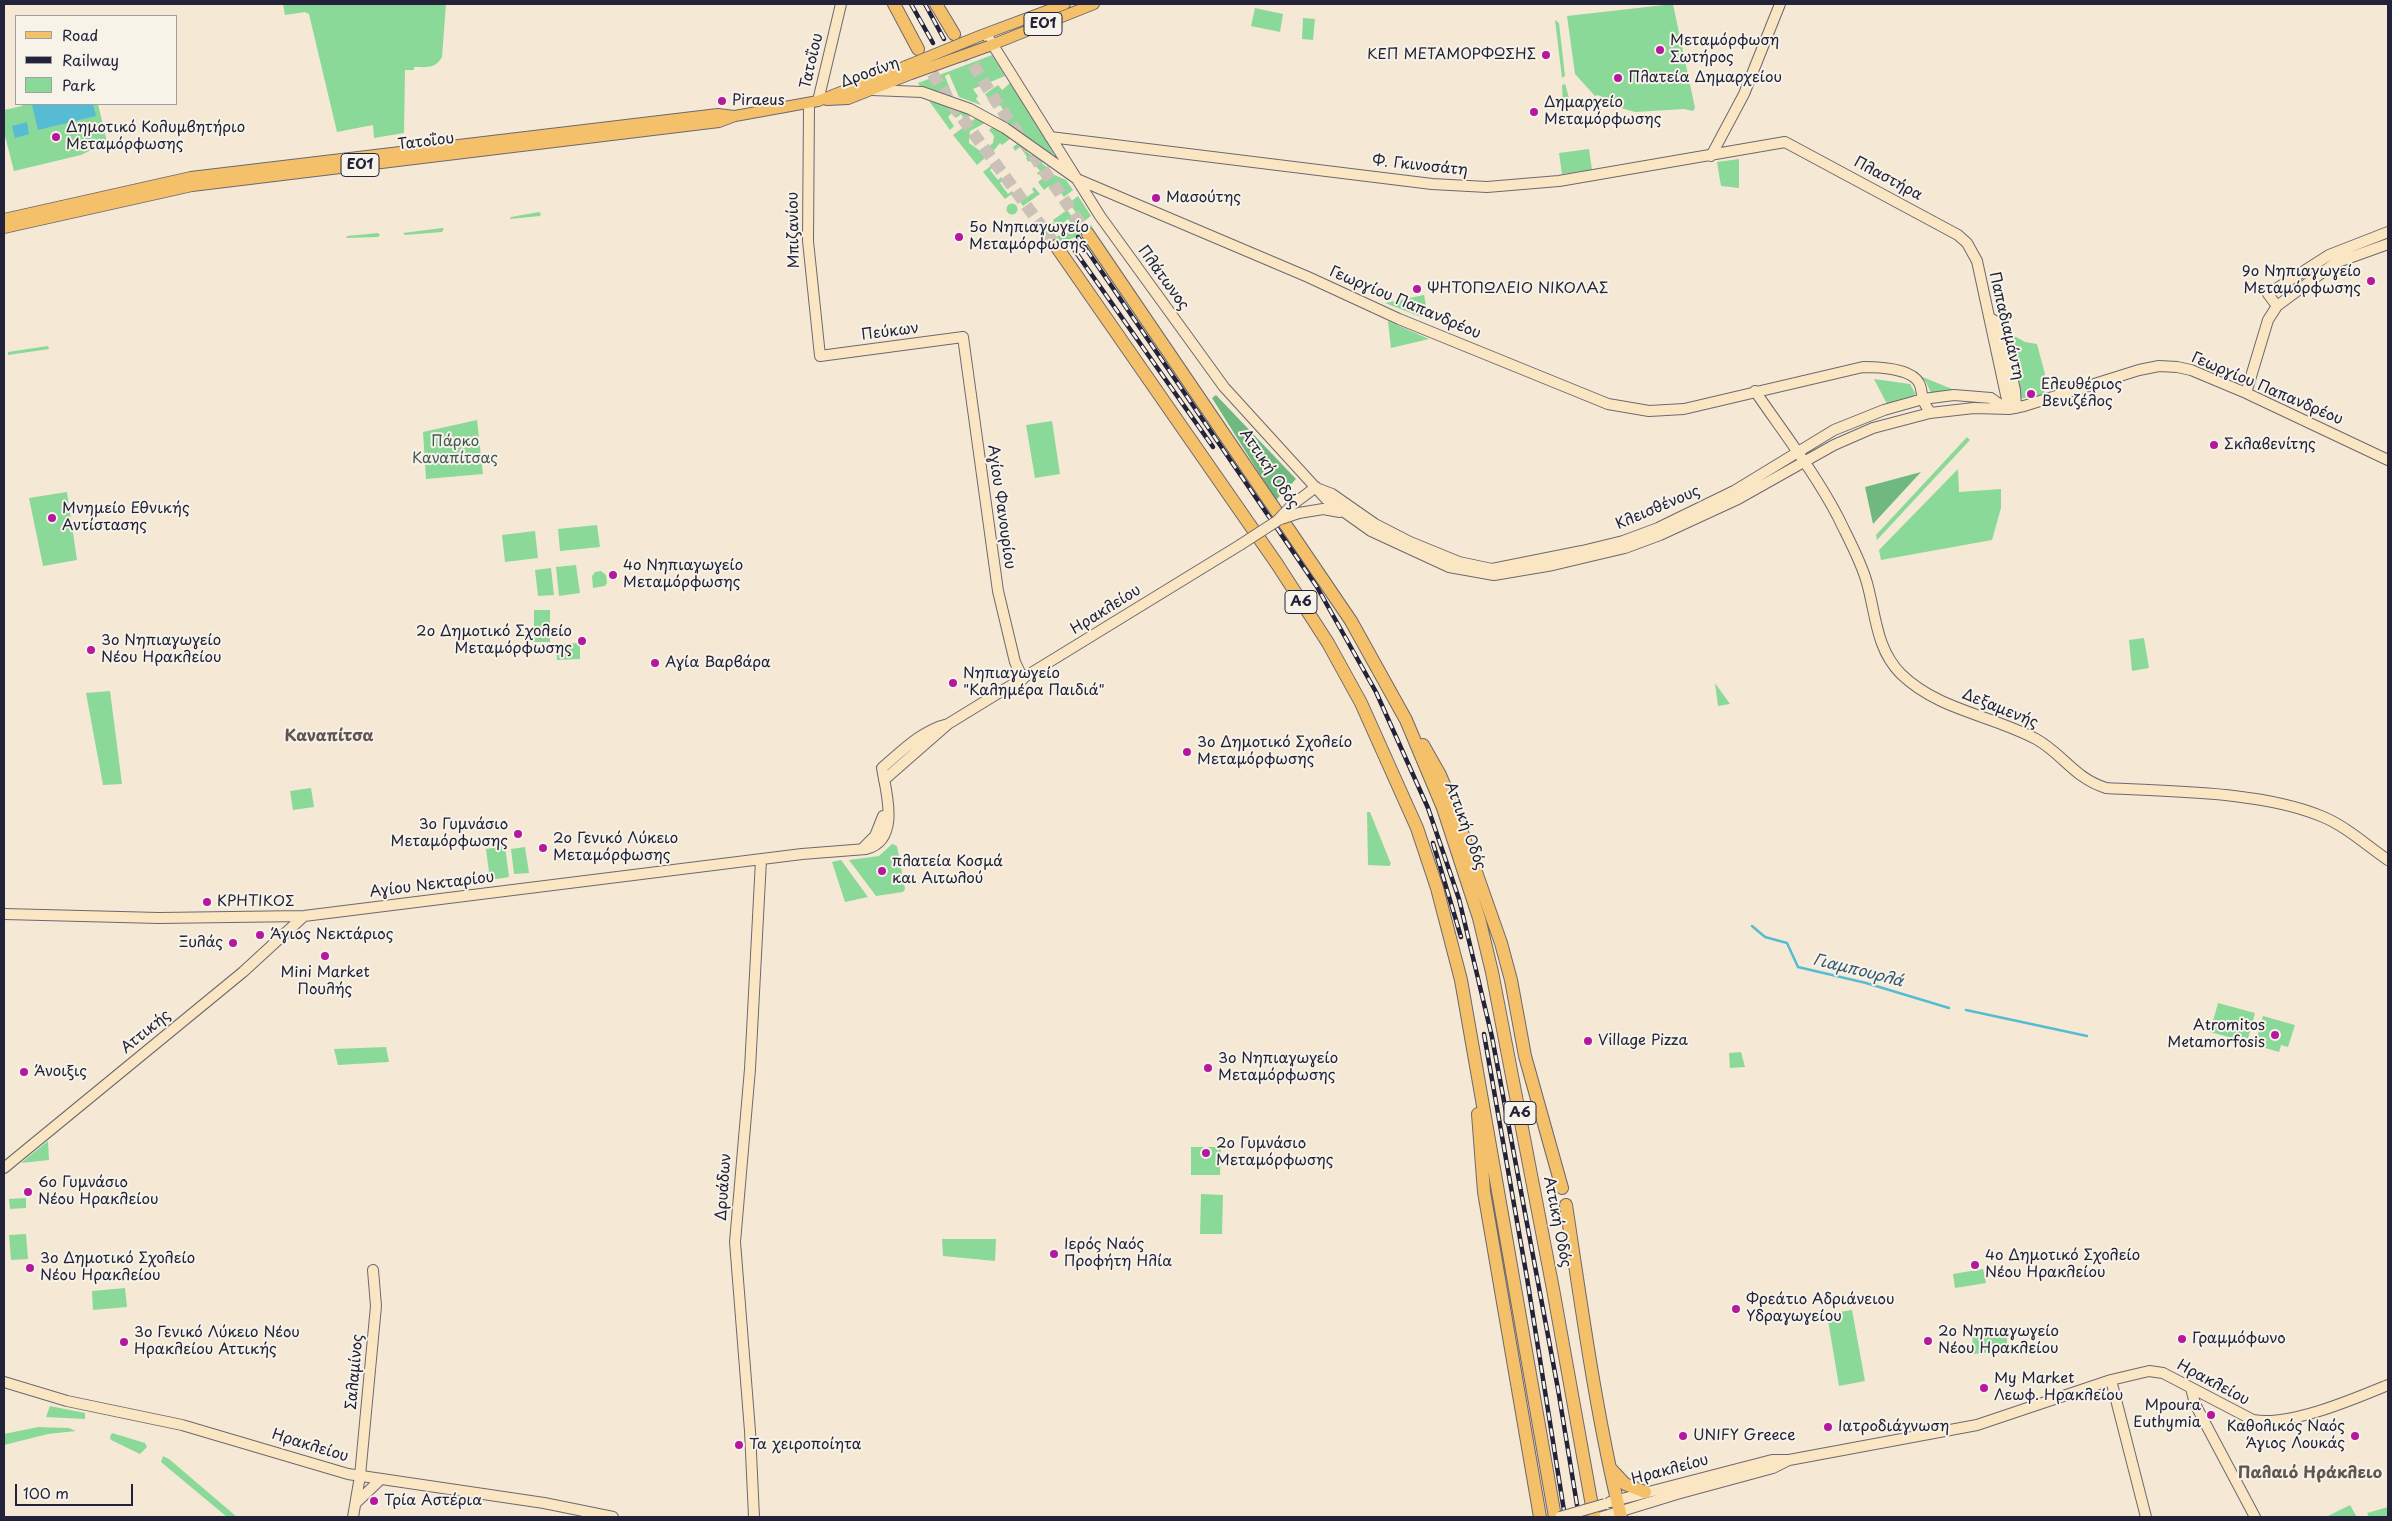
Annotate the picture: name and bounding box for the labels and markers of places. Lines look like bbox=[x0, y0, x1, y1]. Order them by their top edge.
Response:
place label: Μεταμόρφωση Σωτήρος bbox=[1670, 32, 1779, 67]
marker: Μεταμόρφωση Σωτήρος bbox=[1654, 44, 1666, 56]
place label: ΚΕΠ ΜΕΤΑΜΟΡΦΩΣΗΣ bbox=[1367, 46, 1536, 64]
marker: ΚΕΠ ΜΕΤΑΜΟΡΦΩΣΗΣ bbox=[1540, 49, 1552, 61]
place label: Πλατεία Δημαρχείου bbox=[1628, 69, 1782, 87]
marker: Πλατεία Δημαρχείου bbox=[1612, 72, 1624, 84]
place label: Piraeus bbox=[732, 92, 784, 110]
place label: Δημαρχείο Μεταμόρφωσης bbox=[1544, 94, 1661, 129]
marker: Piraeus bbox=[716, 95, 728, 107]
marker: Δημαρχείο Μεταμόρφωσης bbox=[1528, 106, 1540, 118]
place label: Δημοτικό Κολυμβητήριο Μεταμόρφωσης bbox=[66, 119, 245, 154]
marker: Δημοτικό Κολυμβητήριο Μεταμόρφωσης bbox=[50, 131, 62, 143]
place label: Μασούτης bbox=[1166, 189, 1241, 207]
marker: Μασούτης bbox=[1150, 192, 1162, 204]
place label: 5ο Νηπιαγωγείο Μεταμόρφωσης bbox=[969, 219, 1089, 254]
marker: 5ο Νηπιαγωγείο Μεταμόρφωσης bbox=[953, 231, 965, 243]
place label: 9ο Νηπιαγωγείο Μεταμόρφωσης bbox=[2242, 263, 2361, 298]
marker: 9ο Νηπιαγωγείο Μεταμόρφωσης bbox=[2365, 275, 2377, 287]
place label: ΨΗΤΟΠΩΛΕΊΟ ΝΙΚΟΛΑΣ bbox=[1427, 280, 1608, 298]
marker: ΨΗΤΟΠΩΛΕΊΟ ΝΙΚΟΛΑΣ bbox=[1411, 283, 1423, 295]
place label: Ελευθέριος Βενιζέλος bbox=[2041, 376, 2122, 411]
marker: Ελευθέριος Βενιζέλος bbox=[2025, 388, 2037, 400]
place label: Σκλαβενίτης bbox=[2224, 436, 2316, 454]
marker: Σκλαβενίτης bbox=[2208, 439, 2220, 451]
place label: Μνημείο Εθνικής Αντίστασης bbox=[62, 500, 190, 535]
marker: Μνημείο Εθνικής Αντίστασης bbox=[46, 512, 58, 524]
place label: 4ο Νηπιαγωγείο Μεταμόρφωσης bbox=[623, 557, 743, 592]
marker: 4ο Νηπιαγωγείο Μεταμόρφωσης bbox=[607, 569, 619, 581]
place label: 2ο Δημοτικό Σχολείο Μεταμόρφωσης bbox=[416, 623, 572, 658]
place label: 3ο Νηπιαγωγείο Νέου Ηρακλείου bbox=[101, 632, 222, 667]
marker: 2ο Δημοτικό Σχολείο Μεταμόρφωσης bbox=[576, 635, 588, 647]
marker: 3ο Νηπιαγωγείο Νέου Ηρακλείου bbox=[85, 644, 97, 656]
place label: Αγία Βαρβάρα bbox=[665, 654, 771, 672]
marker: Αγία Βαρβάρα bbox=[649, 657, 661, 669]
place label: Νηπιαγωγείο "Καλημέρα Παιδιά" bbox=[963, 665, 1105, 700]
marker: Νηπιαγωγείο "Καλημέρα Παιδιά" bbox=[947, 677, 959, 689]
place label: 3ο Δημοτικό Σχολείο Μεταμόρφωσης bbox=[1197, 734, 1352, 769]
marker: 3ο Δημοτικό Σχολείο Μεταμόρφωσης bbox=[1181, 746, 1193, 758]
place label: 3ο Γυμνάσιο Μεταμόρφωσης bbox=[391, 816, 508, 851]
marker: 3ο Γυμνάσιο Μεταμόρφωσης bbox=[512, 828, 524, 840]
place label: 2ο Γενικό Λύκειο Μεταμόρφωσης bbox=[553, 830, 678, 865]
marker: 2ο Γενικό Λύκειο Μεταμόρφωσης bbox=[537, 842, 549, 854]
place label: πλατεία Κοσμά και Αιτωλού bbox=[892, 853, 1003, 888]
marker: πλατεία Κοσμά και Αιτωλού bbox=[876, 865, 888, 877]
place label: ΚΡΗΤΙΚΟΣ bbox=[217, 893, 295, 911]
marker: ΚΡΗΤΙΚΟΣ bbox=[201, 896, 213, 908]
place label: Άγιος Νεκτάριος bbox=[270, 926, 393, 944]
marker: Άγιος Νεκτάριος bbox=[254, 929, 266, 941]
place label: Ξυλάς bbox=[179, 934, 223, 952]
marker: Ξυλάς bbox=[227, 937, 239, 949]
marker: Mini Market Πουλής bbox=[319, 950, 331, 962]
place label: Mini Market Πουλής bbox=[280, 964, 370, 999]
place label: Atromitos Metamorfosis bbox=[2167, 1017, 2265, 1052]
marker: Atromitos Metamorfosis bbox=[2269, 1029, 2281, 1041]
place label: Village Pizza bbox=[1598, 1032, 1688, 1050]
marker: Village Pizza bbox=[1582, 1035, 1594, 1047]
place label: 3ο Νηπιαγωγείο Μεταμόρφωσης bbox=[1218, 1050, 1338, 1085]
marker: 3ο Νηπιαγωγείο Μεταμόρφωσης bbox=[1202, 1062, 1214, 1074]
place label: Άνοιξις bbox=[34, 1063, 87, 1081]
marker: Άνοιξις bbox=[18, 1066, 30, 1078]
place label: 2ο Γυμνάσιο Μεταμόρφωσης bbox=[1216, 1135, 1333, 1170]
marker: 2ο Γυμνάσιο Μεταμόρφωσης bbox=[1200, 1147, 1212, 1159]
place label: 6ο Γυμνάσιο Νέου Ηρακλείου bbox=[38, 1174, 159, 1209]
marker: 6ο Γυμνάσιο Νέου Ηρακλείου bbox=[22, 1186, 34, 1198]
place label: Ιερός Ναός Προφήτη Ηλία bbox=[1064, 1236, 1172, 1271]
place label: 4ο Δημοτικό Σχολείο Νέου Ηρακλείου bbox=[1985, 1247, 2140, 1282]
marker: Ιερός Ναός Προφήτη Ηλία bbox=[1048, 1248, 1060, 1260]
place label: 3ο Δημοτικό Σχολείο Νέου Ηρακλείου bbox=[40, 1250, 195, 1285]
marker: 4ο Δημοτικό Σχολείο Νέου Ηρακλείου bbox=[1969, 1259, 1981, 1271]
marker: 3ο Δημοτικό Σχολείο Νέου Ηρακλείου bbox=[24, 1262, 36, 1274]
place label: Φρεάτιο Αδριάνειου Υδραγωγείου bbox=[1746, 1291, 1894, 1326]
marker: Φρεάτιο Αδριάνειου Υδραγωγείου bbox=[1730, 1303, 1742, 1315]
place label: 2ο Νηπιαγωγείο Νέου Ηρακλείου bbox=[1938, 1323, 2059, 1358]
place label: 3ο Γενικό Λύκειο Νέου Ηρακλείου Αττικής bbox=[134, 1324, 300, 1359]
place label: Γραμμόφωνο bbox=[2192, 1330, 2286, 1348]
marker: Γραμμόφωνο bbox=[2176, 1333, 2188, 1345]
marker: 2ο Νηπιαγωγείο Νέου Ηρακλείου bbox=[1922, 1335, 1934, 1347]
marker: 3ο Γενικό Λύκειο Νέου Ηρακλείου Αττικής bbox=[118, 1336, 130, 1348]
place label: My Market Λεωφ. Ηρακλείου bbox=[1994, 1370, 2123, 1405]
marker: My Market Λεωφ. Ηρακλείου bbox=[1978, 1382, 1990, 1394]
place label: Mpoura Euthymia bbox=[2133, 1397, 2201, 1432]
marker: Mpoura Euthymia bbox=[2205, 1409, 2217, 1421]
place label: Ιατροδιάγνωση bbox=[1838, 1418, 1949, 1436]
place label: Καθολικός Ναός Άγιος Λουκάς bbox=[2227, 1418, 2345, 1453]
marker: Ιατροδιάγνωση bbox=[1822, 1421, 1834, 1433]
place label: UNIFY Greece bbox=[1693, 1427, 1795, 1445]
marker: UNIFY Greece bbox=[1677, 1430, 1689, 1442]
marker: Καθολικός Ναός Άγιος Λουκάς bbox=[2349, 1430, 2361, 1442]
place label: Τα χειροποίητα bbox=[749, 1436, 862, 1454]
marker: Τα χειροποίητα bbox=[733, 1439, 745, 1451]
place label: Τρία Αστέρια bbox=[384, 1492, 482, 1510]
marker: Τρία Αστέρια bbox=[368, 1495, 380, 1507]

